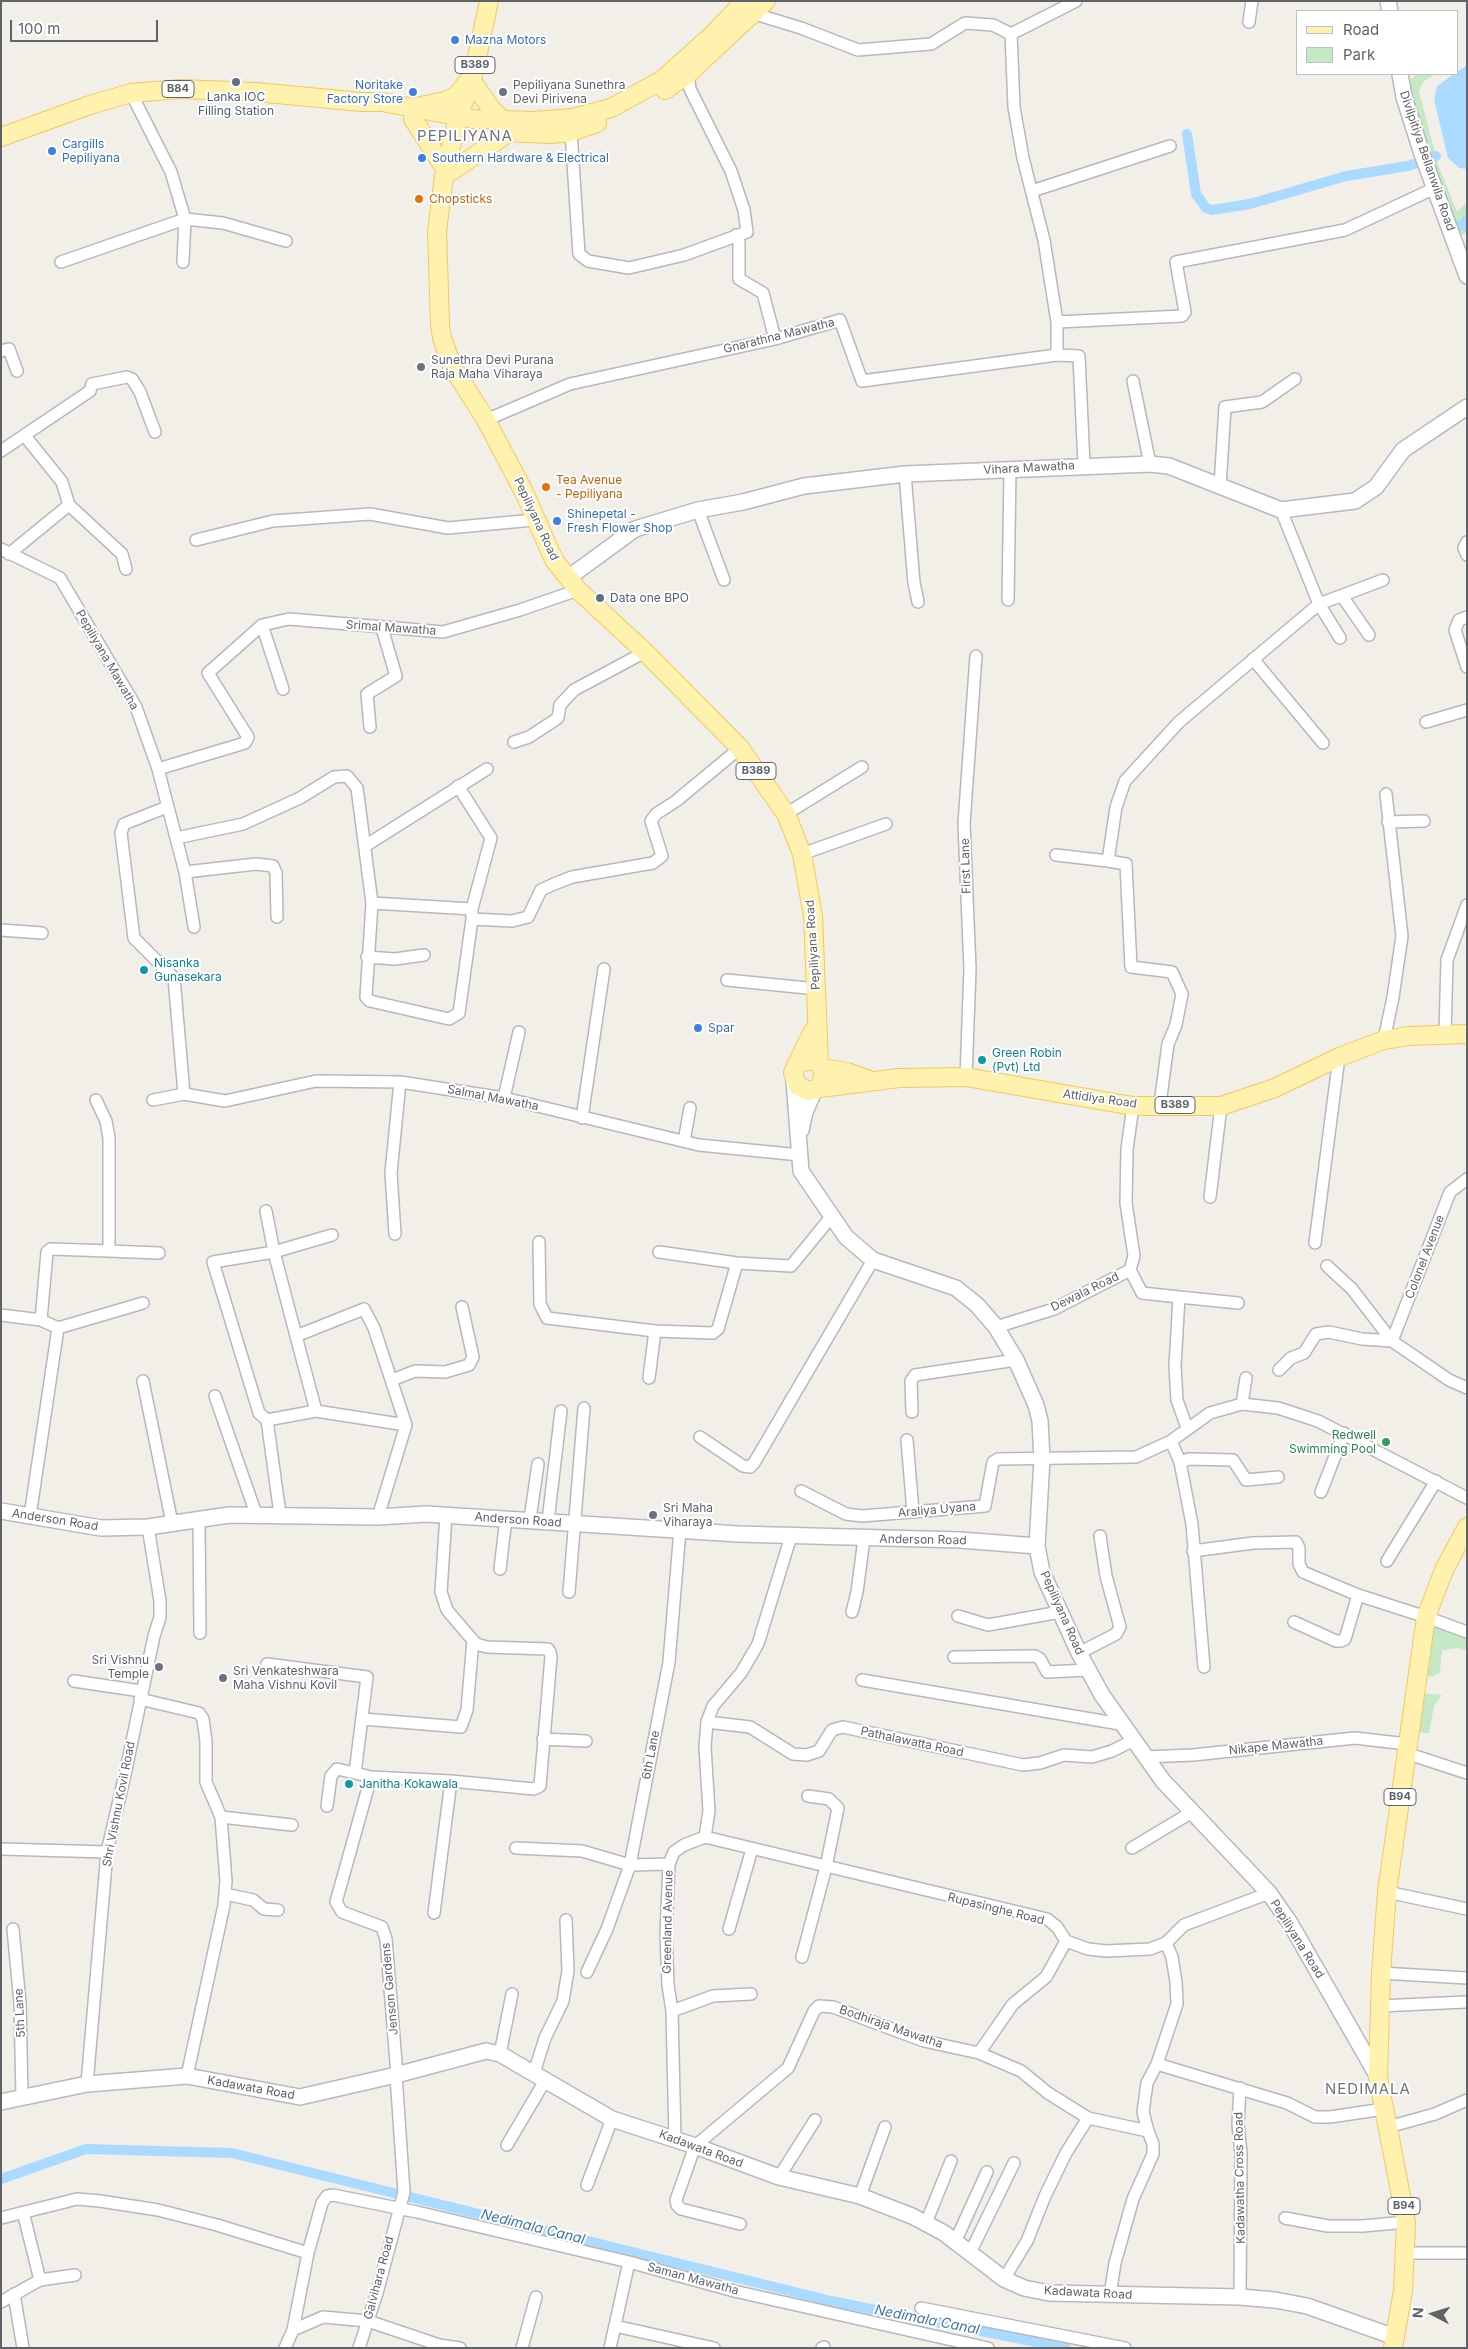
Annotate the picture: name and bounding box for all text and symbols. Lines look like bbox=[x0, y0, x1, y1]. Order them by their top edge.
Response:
scale bar bbox=[12, 10, 160, 42]
legend bbox=[1296, 10, 1458, 75]
text: 100 m bbox=[18, 19, 60, 38]
text: Road bbox=[1343, 20, 1379, 39]
place label: Mazna Motors bbox=[465, 33, 546, 47]
marker: Mazna Motors bbox=[449, 34, 461, 46]
text: Park bbox=[1343, 45, 1375, 64]
road number: B389 bbox=[455, 56, 495, 74]
marker: Lanka IOC Filling Station bbox=[230, 76, 242, 88]
place label: Noritake Factory Store bbox=[327, 78, 403, 106]
place label: Pepiliyana Sunethra Devi Pirivena bbox=[513, 78, 625, 106]
road number: B84 bbox=[162, 80, 194, 98]
marker: Noritake Factory Store bbox=[407, 86, 419, 98]
marker: Pepiliyana Sunethra Devi Pirivena bbox=[497, 86, 509, 98]
street label: Divilpitiya Bellanwila Road bbox=[1396, 89, 1458, 233]
place label: Lanka IOC Filling Station bbox=[198, 90, 274, 118]
district label: PEPILIYANA bbox=[416, 127, 514, 145]
place label: Cargills Pepiliyana bbox=[62, 137, 120, 165]
marker: Cargills Pepiliyana bbox=[46, 145, 58, 157]
place label: Southern Hardware & Electrical bbox=[432, 151, 609, 165]
marker: Southern Hardware & Electrical bbox=[416, 152, 428, 164]
place label: Chopsticks bbox=[429, 192, 492, 206]
marker: Chopsticks bbox=[413, 193, 425, 205]
street label: Gnarathna Mawatha bbox=[722, 315, 836, 357]
place label: Sunethra Devi Purana Raja Maha Viharaya bbox=[431, 353, 554, 381]
marker: Sunethra Devi Purana Raja Maha Viharaya bbox=[415, 361, 427, 373]
street label: Vihara Mawatha bbox=[983, 458, 1075, 478]
place label: Tea Avenue - Pepiliyana bbox=[556, 473, 623, 501]
street label: Pepiliyana Road bbox=[510, 475, 562, 563]
marker: Tea Avenue - Pepiliyana bbox=[540, 481, 552, 493]
place label: Shinepetal - Fresh Flower Shop bbox=[567, 507, 673, 535]
marker: Shinepetal - Fresh Flower Shop bbox=[551, 515, 563, 527]
place label: Data one BPO bbox=[610, 591, 689, 605]
marker: Data one BPO bbox=[594, 592, 606, 604]
street label: Pepiliyana Mawatha bbox=[72, 607, 142, 713]
street label: Srimal Mawatha bbox=[345, 618, 437, 638]
road number: B389 bbox=[736, 762, 776, 779]
street label: First Lane bbox=[958, 838, 974, 894]
street label: Pepiliyana Road bbox=[803, 899, 823, 991]
place label: Nisanka Gunasekara bbox=[154, 956, 222, 984]
marker: Nisanka Gunasekara bbox=[138, 964, 150, 976]
place label: Spar bbox=[708, 1021, 734, 1035]
marker: Spar bbox=[692, 1022, 704, 1034]
place label: Green Robin (Pvt) Ltd bbox=[992, 1046, 1062, 1074]
marker: Green Robin (Pvt) Ltd bbox=[976, 1054, 988, 1066]
street label: Salmal Mawatha bbox=[446, 1082, 540, 1114]
street label: Attidiya Road bbox=[1062, 1087, 1138, 1111]
road number: B389 bbox=[1155, 1096, 1195, 1114]
street label: Colonel Avenue bbox=[1402, 1213, 1448, 1301]
street label: Dewala Road bbox=[1049, 1269, 1121, 1315]
place label: Redwell Swimming Pool bbox=[1289, 1428, 1376, 1456]
marker: Redwell Swimming Pool bbox=[1380, 1436, 1392, 1448]
street label: Araliya Uyana bbox=[897, 1499, 977, 1521]
place label: Sri Maha Viharaya bbox=[663, 1501, 713, 1529]
street label: Anderson Road bbox=[11, 1506, 99, 1534]
marker: Sri Maha Viharaya bbox=[647, 1509, 659, 1521]
street label: Anderson Road bbox=[474, 1510, 562, 1530]
street label: Anderson Road bbox=[879, 1532, 967, 1548]
street label: Pepiliyana Road bbox=[1037, 1569, 1087, 1657]
place label: Sri Vishnu Temple bbox=[92, 1653, 149, 1681]
marker: Sri Vishnu Temple bbox=[153, 1661, 165, 1673]
place label: Sri Venkateshwara Maha Vishnu Kovil bbox=[233, 1664, 339, 1692]
marker: Sri Venkateshwara Maha Vishnu Kovil bbox=[217, 1672, 229, 1684]
street label: Pathalawatta Road bbox=[859, 1724, 965, 1760]
street label: 6th Lane bbox=[639, 1729, 663, 1781]
street label: Nikape Mawatha bbox=[1228, 1734, 1324, 1758]
street label: Shri Vishnu Kovil Road bbox=[100, 1740, 138, 1868]
place label: Janitha Kokawala bbox=[359, 1777, 458, 1791]
marker: Janitha Kokawala bbox=[343, 1778, 355, 1790]
road number: B94 bbox=[1384, 1788, 1416, 1805]
street label: Greenland Avenue bbox=[660, 1870, 676, 1974]
street label: Rupasinghe Road bbox=[946, 1890, 1046, 1928]
street label: Pepiliyana Road bbox=[1267, 1897, 1327, 1981]
street label: Jenson Gardens bbox=[379, 1942, 401, 2036]
street label: 5th Lane bbox=[12, 1988, 28, 2038]
street label: Bodhiraja Mawatha bbox=[837, 2003, 945, 2051]
street label: Kadawata Road bbox=[206, 2073, 296, 2103]
district label: NEDIMALA bbox=[1324, 2080, 1412, 2098]
street label: Kadawatha Cross Road bbox=[1232, 2112, 1248, 2244]
street label: Kadawata Road bbox=[657, 2127, 745, 2171]
road number: B94 bbox=[1388, 2198, 1420, 2214]
water label: Nedimala Canal bbox=[479, 2206, 587, 2248]
street label: Galvihara Road bbox=[361, 2235, 397, 2321]
street label: Saman Mawatha bbox=[646, 2260, 740, 2298]
street label: Kadawata Road bbox=[1043, 2283, 1133, 2303]
north arrow bbox=[1408, 2289, 1458, 2339]
water label: Nedimala Canal bbox=[873, 2302, 981, 2338]
text: N bbox=[1409, 2307, 1426, 2319]

